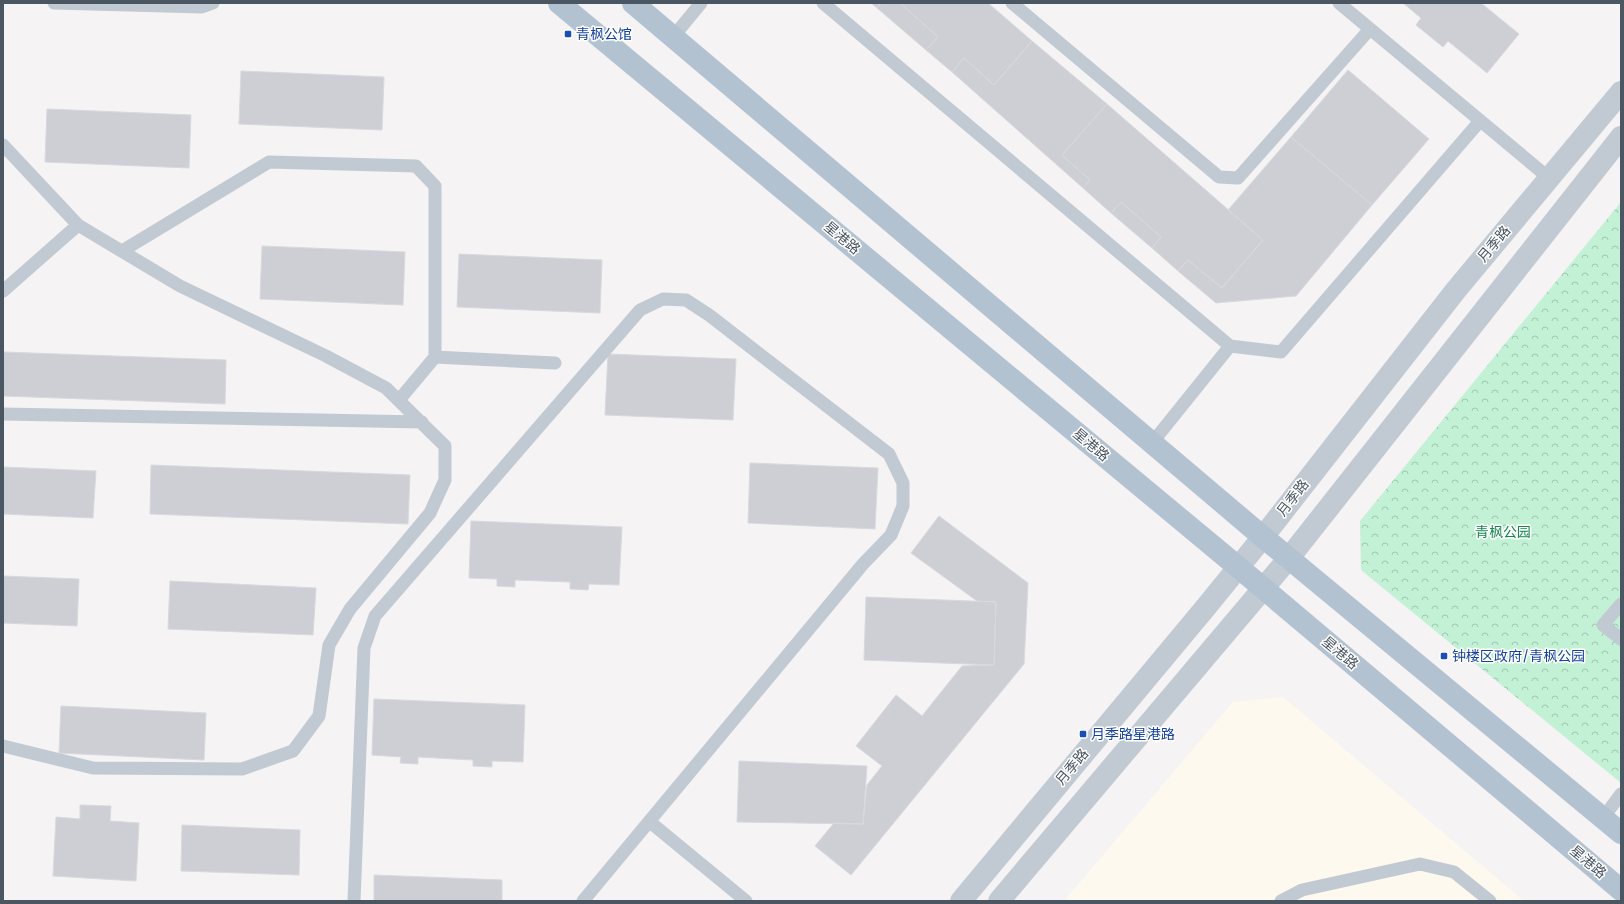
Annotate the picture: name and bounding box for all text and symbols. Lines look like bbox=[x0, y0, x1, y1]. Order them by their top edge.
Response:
place label: 青枫公馆 bbox=[576, 26, 632, 43]
marker: 青枫公馆 bbox=[563, 29, 573, 39]
street label: 星港路 bbox=[820, 218, 864, 258]
street label: 月季路 bbox=[1474, 222, 1514, 266]
street label: 星港路 bbox=[1069, 425, 1113, 465]
street label: 月季路 bbox=[1273, 476, 1313, 520]
park label: 青枫公园 bbox=[1475, 524, 1531, 541]
street label: 星港路 bbox=[1318, 633, 1362, 673]
place label: 钟楼区政府/青枫公园 bbox=[1452, 648, 1585, 665]
marker: 钟楼区政府/青枫公园 bbox=[1439, 651, 1449, 661]
place label: 月季路星港路 bbox=[1091, 726, 1175, 743]
marker: 月季路星港路 bbox=[1078, 729, 1088, 739]
street label: 月季路 bbox=[1052, 745, 1092, 789]
street label: 星港路 bbox=[1566, 842, 1610, 882]

